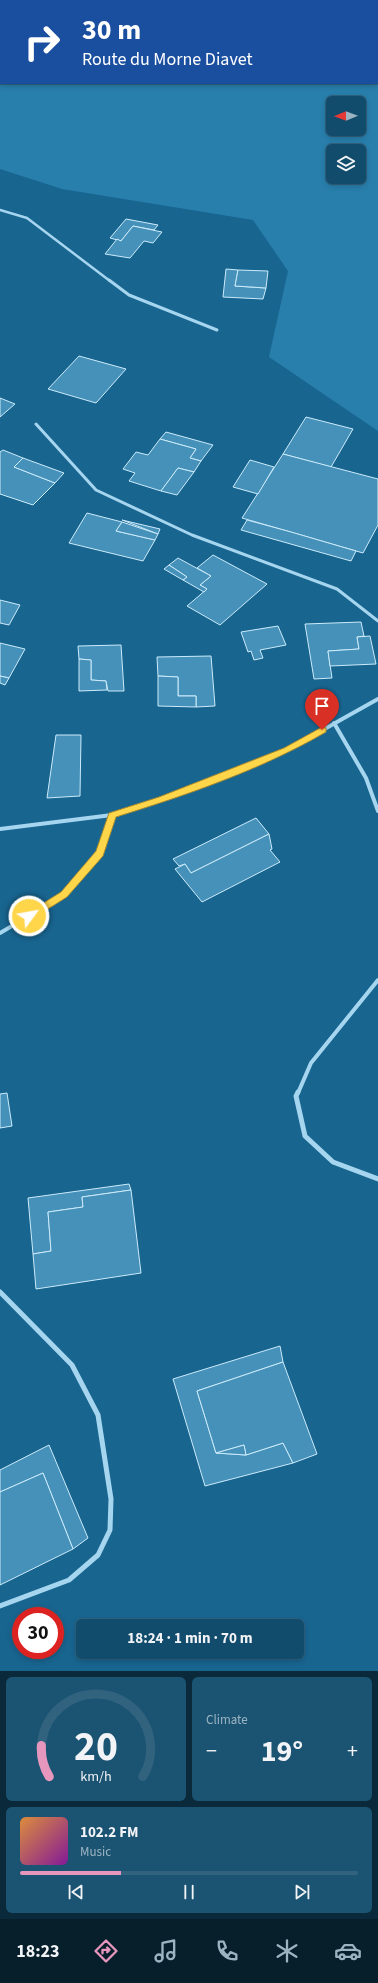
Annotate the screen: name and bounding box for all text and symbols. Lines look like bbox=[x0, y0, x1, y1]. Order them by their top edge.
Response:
text: 30 m bbox=[82, 10, 141, 50]
icon: right bbox=[16, 16, 68, 68]
text: Route du Morne Diavet bbox=[82, 47, 253, 72]
north arrow bbox=[326, 96, 366, 136]
map controls bbox=[326, 96, 366, 184]
button: layers bbox=[326, 144, 366, 184]
pin bbox=[305, 689, 339, 730]
icon: arrive bbox=[311, 695, 333, 717]
position arrow bbox=[8, 895, 50, 937]
speed limit sign: 30 bbox=[12, 1607, 64, 1659]
text: 18:24 · 1 min · 70 m bbox=[127, 1628, 253, 1649]
text: Climate bbox=[206, 1711, 248, 1729]
text: 20 bbox=[74, 1717, 118, 1777]
text: 19° bbox=[261, 1730, 303, 1773]
text: − bbox=[206, 1735, 217, 1767]
text: + bbox=[347, 1735, 358, 1767]
text: km/h bbox=[80, 1766, 112, 1787]
text: 102.2 FM bbox=[80, 1822, 138, 1843]
text: Music bbox=[80, 1843, 111, 1861]
icon: previous bbox=[65, 1881, 87, 1903]
icon: pause bbox=[178, 1881, 200, 1903]
icon: next bbox=[291, 1881, 313, 1903]
icon: directions bbox=[92, 1937, 120, 1965]
icon: music bbox=[152, 1937, 180, 1965]
icon: phone bbox=[213, 1937, 241, 1965]
icon: climate bbox=[273, 1937, 301, 1965]
icon: car bbox=[334, 1937, 362, 1965]
text: 18:23 bbox=[16, 1939, 60, 1964]

